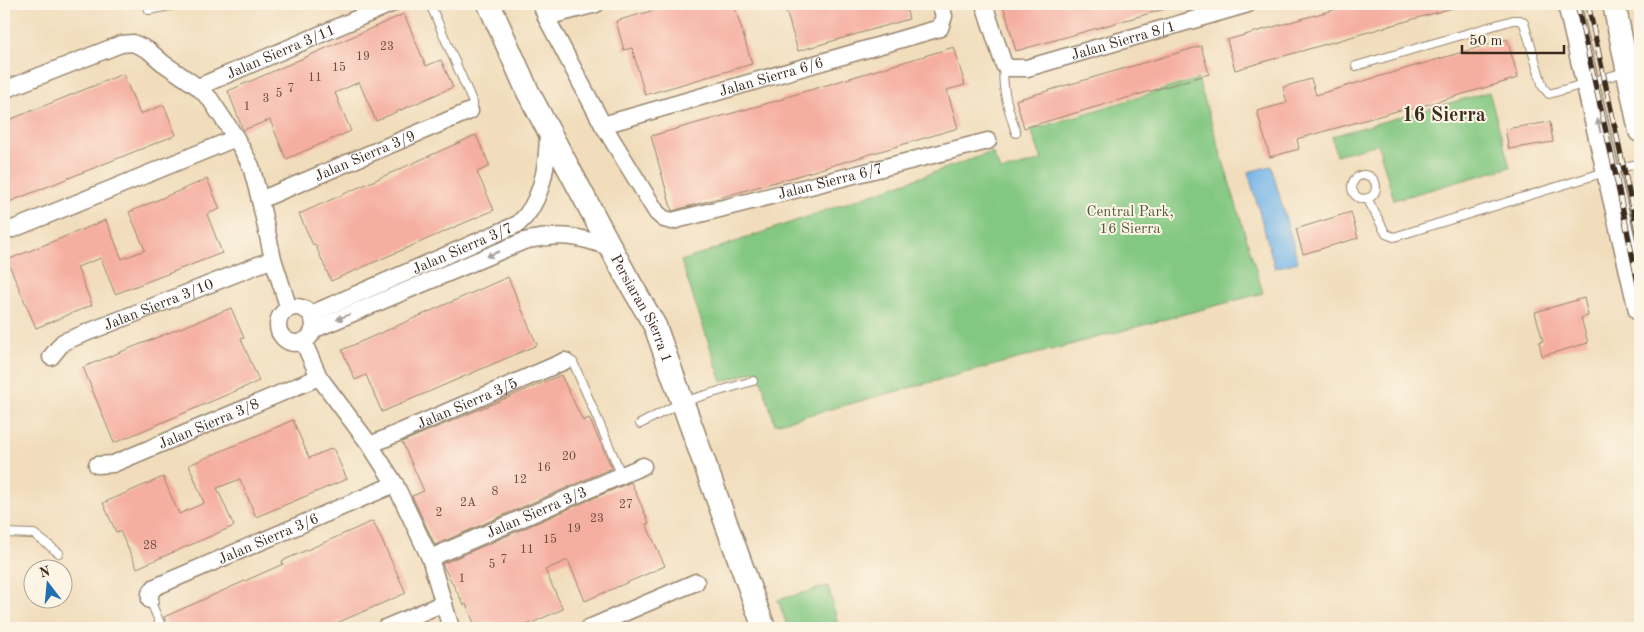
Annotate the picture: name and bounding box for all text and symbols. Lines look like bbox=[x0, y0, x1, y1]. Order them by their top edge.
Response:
street label: Jalan Sierra 8/1 bbox=[1070, 19, 1177, 64]
street label: Jalan Sierra 3/11 bbox=[224, 20, 338, 82]
scale bar bbox=[1462, 22, 1564, 54]
text: 50 m bbox=[1469, 34, 1503, 49]
house number: 23 bbox=[380, 41, 394, 53]
house number: 19 bbox=[356, 51, 370, 63]
street label: Jalan Sierra 6/6 bbox=[718, 56, 825, 100]
house number: 15 bbox=[332, 61, 346, 74]
house number: 11 bbox=[308, 70, 322, 84]
house number: 7 bbox=[288, 83, 294, 95]
house number: 5 bbox=[276, 87, 283, 100]
house number: 3 bbox=[263, 93, 269, 105]
house number: 1 bbox=[244, 101, 250, 113]
district label: 16 Sierra bbox=[1402, 106, 1486, 126]
one-way arrow bbox=[1595, 119, 1603, 134]
street label: Jalan Sierra 3/9 bbox=[313, 129, 418, 185]
street label: Jalan Sierra 6/7 bbox=[777, 162, 885, 203]
park label: Central Park, 16 Sierra bbox=[1086, 205, 1174, 237]
street label: Jalan Sierra 3/7 bbox=[411, 221, 515, 278]
one-way arrow bbox=[485, 250, 500, 258]
street label: Persiaran Sierra 1 bbox=[607, 253, 674, 365]
street label: Jalan Sierra 3/10 bbox=[102, 277, 216, 334]
one-way arrow bbox=[335, 313, 350, 321]
street label: Jalan Sierra 3/5 bbox=[416, 376, 520, 433]
street label: Jalan Sierra 3/8 bbox=[157, 397, 262, 453]
house number: 20 bbox=[562, 451, 576, 463]
house number: 16 bbox=[537, 462, 551, 474]
house number: 12 bbox=[513, 474, 527, 486]
street label: Jalan Sierra 3/3 bbox=[485, 485, 590, 542]
house number: 8 bbox=[492, 486, 499, 498]
house number: 2A bbox=[460, 497, 476, 509]
house number: 27 bbox=[619, 499, 633, 511]
house number: 2 bbox=[436, 507, 442, 519]
street label: Jalan Sierra 3/6 bbox=[216, 512, 321, 568]
house number: 23 bbox=[590, 513, 604, 525]
house number: 19 bbox=[567, 523, 581, 535]
house number: 15 bbox=[543, 533, 557, 546]
house number: 28 bbox=[143, 540, 157, 552]
house number: 11 bbox=[520, 544, 534, 556]
house number: 7 bbox=[501, 554, 507, 566]
house number: 5 bbox=[489, 558, 496, 571]
north arrow bbox=[22, 560, 72, 610]
text: N bbox=[38, 564, 52, 581]
house number: 1 bbox=[459, 573, 465, 585]

